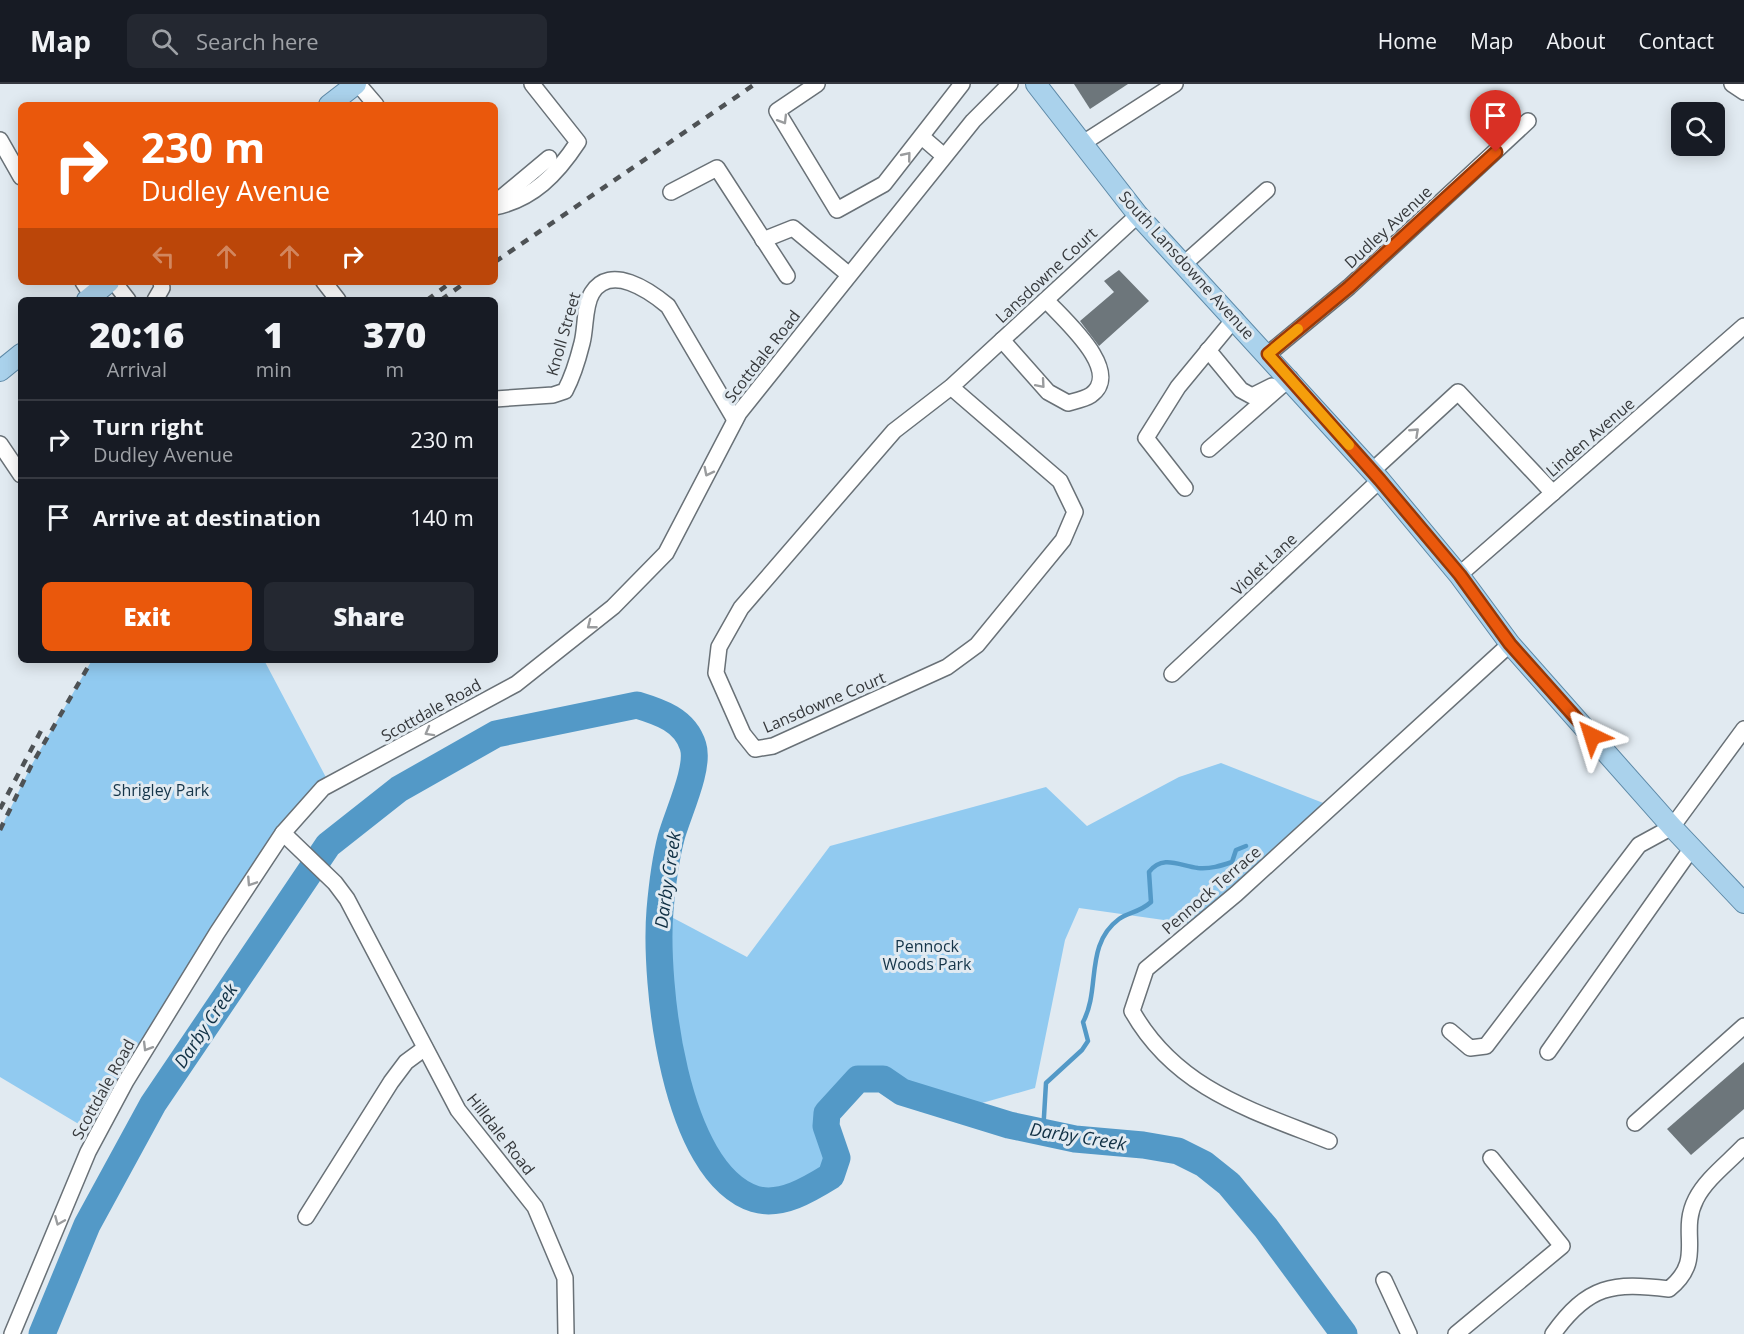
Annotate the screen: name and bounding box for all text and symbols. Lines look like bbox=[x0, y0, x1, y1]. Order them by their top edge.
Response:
search box bbox=[127, 14, 547, 68]
text: Map bbox=[30, 22, 91, 60]
icon: search bbox=[148, 25, 181, 58]
text: Search here bbox=[196, 26, 319, 56]
text: Home bbox=[1378, 27, 1437, 55]
text: Map bbox=[1470, 27, 1513, 55]
text: About bbox=[1546, 27, 1606, 55]
text: Contact bbox=[1639, 27, 1714, 55]
pin bbox=[1470, 90, 1521, 152]
icon: arrive bbox=[1479, 99, 1512, 132]
map controls bbox=[1671, 102, 1725, 156]
button: search bbox=[1671, 102, 1725, 156]
one-way arrow bbox=[775, 114, 787, 124]
text: 230 m bbox=[141, 118, 265, 175]
icon: right bbox=[42, 126, 120, 204]
one-way arrow bbox=[899, 152, 910, 163]
text: Dudley Avenue bbox=[141, 172, 330, 209]
street label: Dudley Avenue bbox=[1340, 181, 1437, 273]
street label: South Lansdowne Avenue bbox=[1114, 186, 1260, 344]
street label: Lansdowne Court bbox=[991, 222, 1102, 328]
icon: left bbox=[147, 240, 180, 273]
icon: ahead bbox=[210, 240, 243, 273]
icon: ahead bbox=[273, 240, 306, 273]
icon: right bbox=[336, 240, 369, 273]
street label: Knoll Street bbox=[541, 289, 586, 378]
street label: Scottdale Road bbox=[719, 305, 805, 407]
text: 20:16 bbox=[90, 310, 184, 359]
text: 1 bbox=[263, 310, 284, 359]
text: 370 bbox=[363, 310, 426, 359]
text: Arrival bbox=[107, 356, 167, 383]
text: min bbox=[256, 356, 292, 383]
text: m bbox=[386, 356, 404, 383]
one-way arrow bbox=[1034, 377, 1045, 388]
street label: Linden Avenue bbox=[1541, 392, 1639, 482]
text: Turn right bbox=[93, 411, 204, 441]
icon: right bbox=[42, 423, 75, 456]
text: 230 m bbox=[410, 424, 474, 454]
one-way arrow bbox=[1408, 428, 1419, 439]
text: Dudley Avenue bbox=[93, 441, 233, 468]
one-way arrow bbox=[704, 466, 716, 477]
icon: arrive bbox=[42, 501, 75, 534]
text: Arrive at destination bbox=[93, 502, 321, 532]
text: 140 m bbox=[410, 502, 474, 532]
street label: Violet Lane bbox=[1226, 528, 1302, 600]
button: Exit bbox=[42, 582, 252, 651]
button: Share bbox=[264, 582, 474, 651]
one-way arrow bbox=[587, 617, 598, 628]
street label: Lansdowne Court bbox=[759, 666, 889, 738]
street label: Scottdale Road bbox=[377, 673, 485, 747]
position arrow bbox=[1560, 704, 1624, 768]
one-way arrow bbox=[425, 725, 435, 736]
park label: Shrigley Park bbox=[113, 779, 210, 801]
water label: Darby Creek bbox=[648, 829, 686, 930]
street label: Pennock Terrace bbox=[1157, 841, 1265, 939]
one-way arrow bbox=[247, 875, 258, 886]
park label: Pennock Woods Park bbox=[882, 935, 972, 975]
water label: Darby Creek bbox=[168, 977, 243, 1072]
street label: Scottdale Road bbox=[66, 1035, 140, 1143]
one-way arrow bbox=[142, 1041, 154, 1051]
street label: Hilldale Road bbox=[462, 1089, 540, 1179]
water label: Darby Creek bbox=[1028, 1117, 1129, 1156]
one-way arrow bbox=[54, 1214, 66, 1225]

